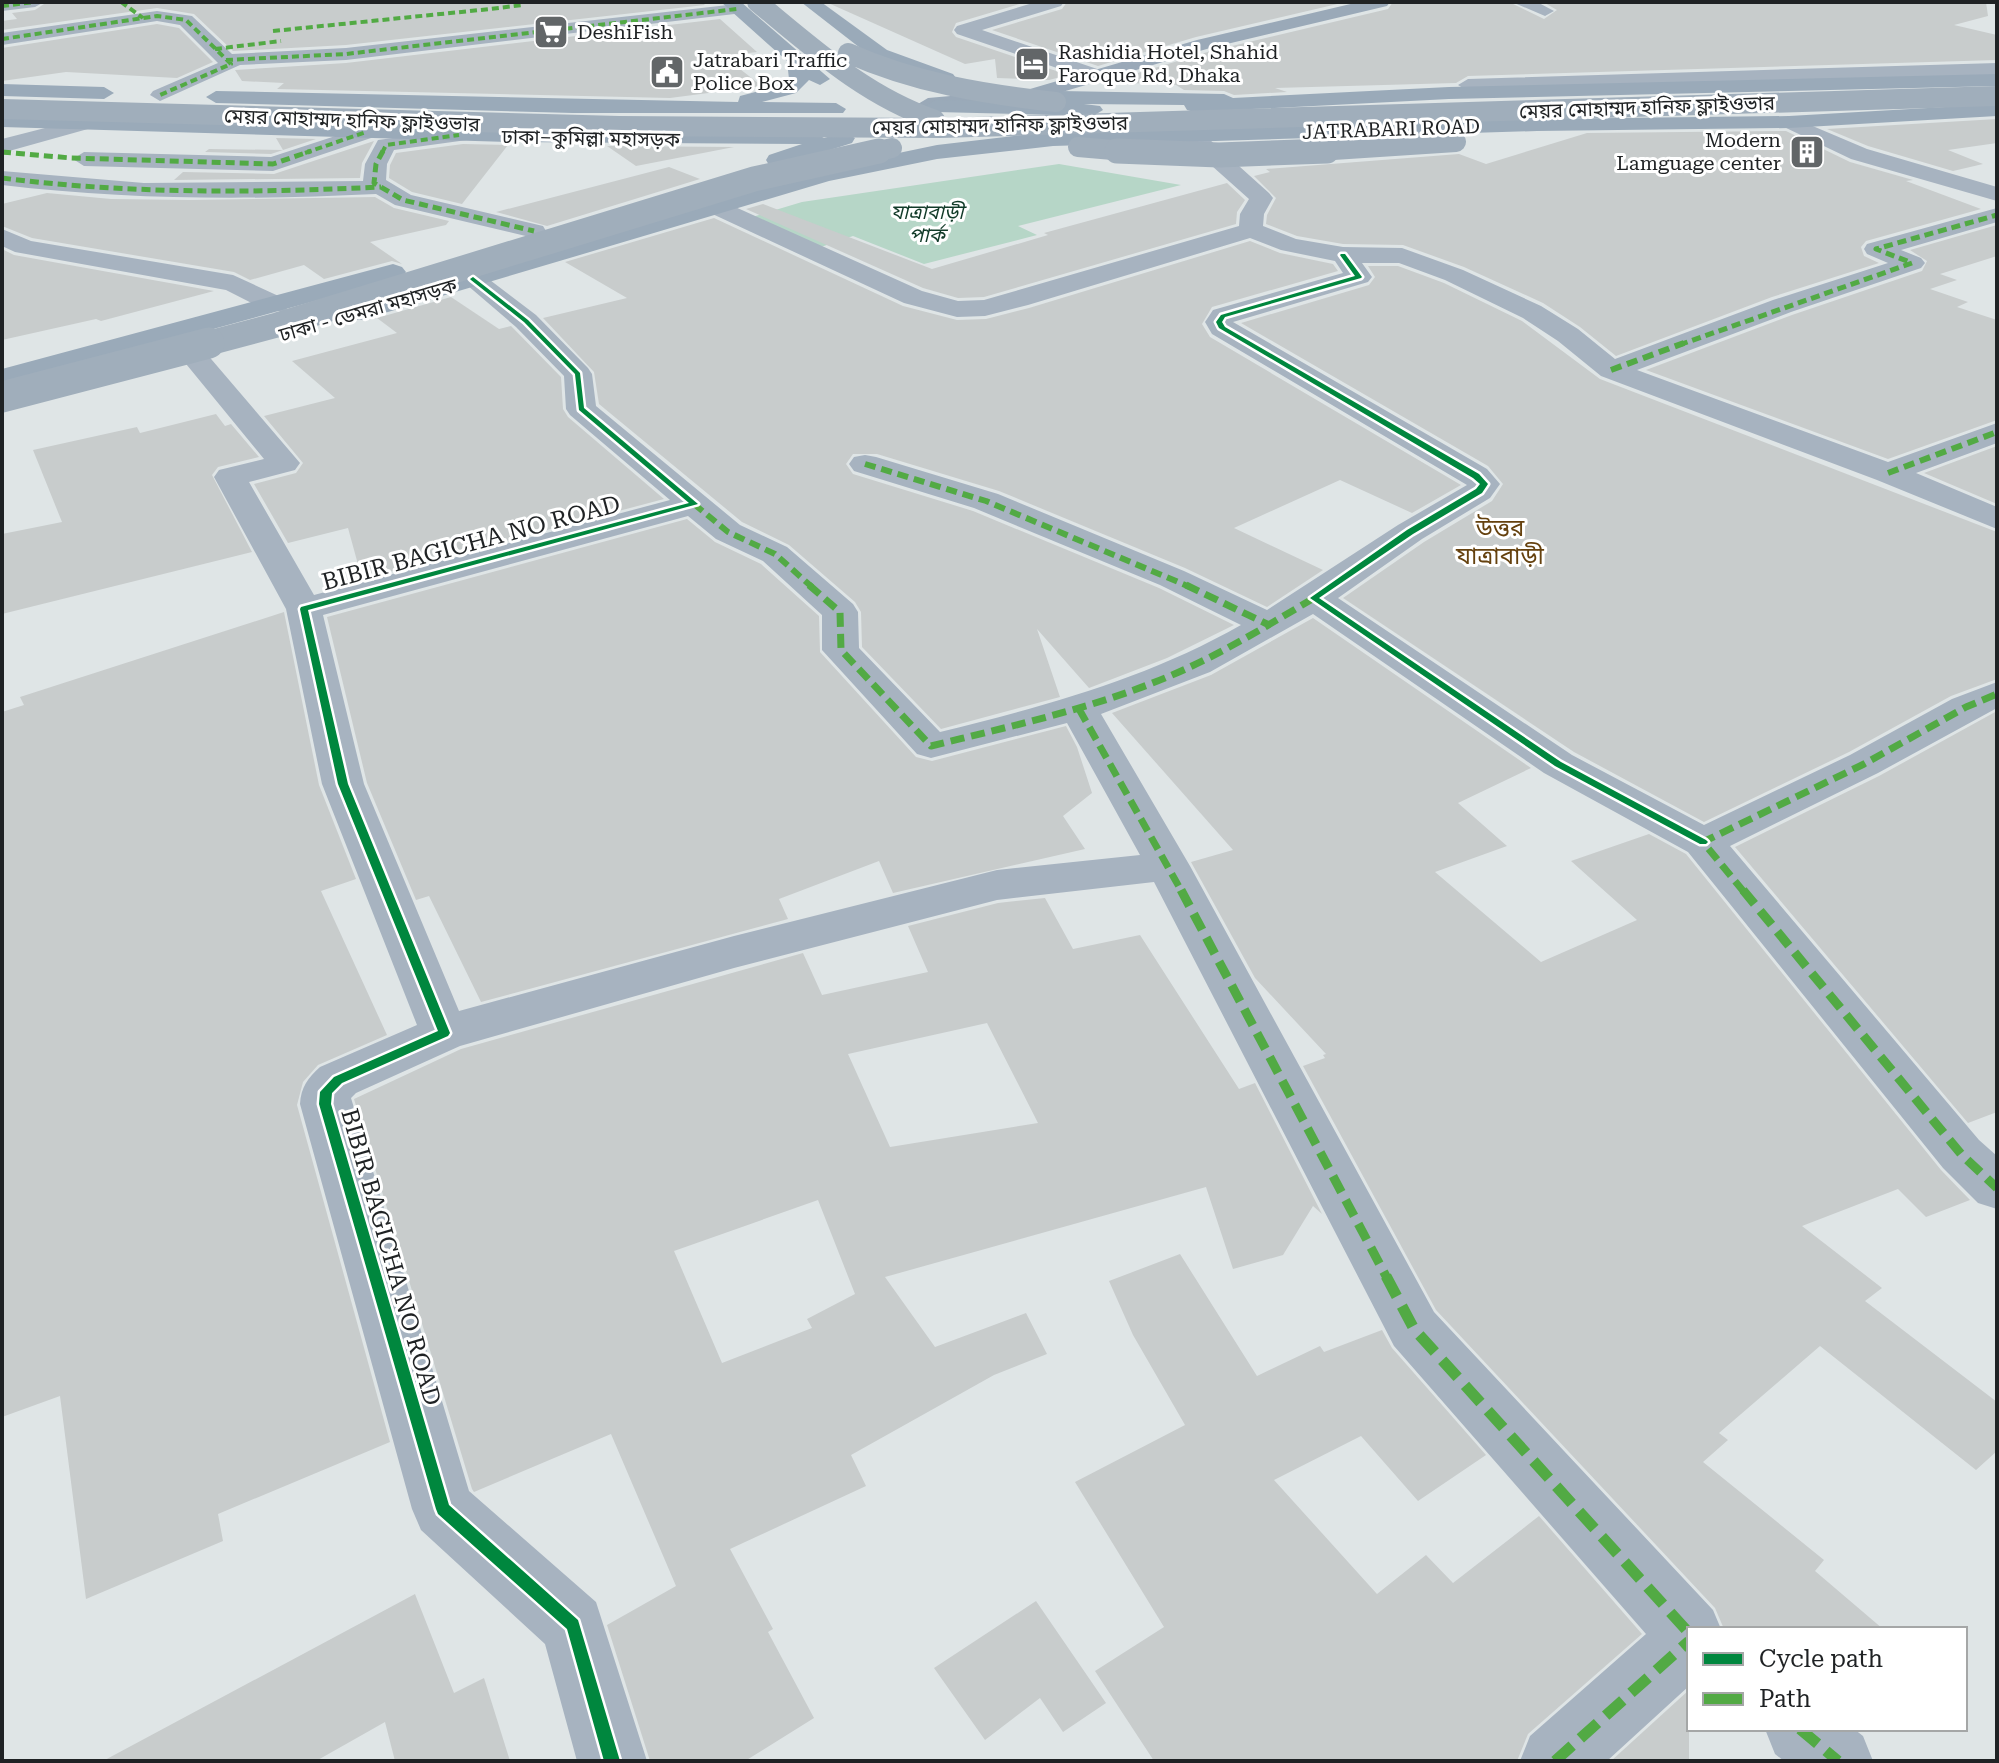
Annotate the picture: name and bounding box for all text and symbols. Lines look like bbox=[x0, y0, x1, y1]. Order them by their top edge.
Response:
supermarket icon: DeshiFish bbox=[532, 13, 570, 51]
place label: DeshiFish bbox=[577, 20, 673, 44]
place label: Rashidia Hotel, Shahid Faroque Rd, Dhaka bbox=[1058, 40, 1279, 87]
hotel icon: Rashidia Hotel, Shahid Faroque Rd, Dhaka bbox=[1013, 45, 1051, 83]
place label: Jatrabari Traffic Police Box bbox=[693, 48, 847, 95]
public building icon: Jatrabari Traffic Police Box bbox=[648, 53, 686, 91]
street label: মেয়র মোহাম্মদ হানিফ ফ্লাইওভার bbox=[1519, 91, 1776, 123]
street label: মেয়র মোহাম্মদ হানিফ ফ্লাইওভার bbox=[224, 104, 481, 136]
street label: মেয়র মোহাম্মদ হানিফ ফ্লাইওভার bbox=[872, 111, 1129, 139]
street label: JATRABARI ROAD bbox=[1302, 114, 1480, 144]
street label: ঢাকা–কুমিল্লা মহাসড়ক bbox=[501, 124, 681, 152]
place label: Modern Lamguage center bbox=[1616, 128, 1781, 175]
building icon: Modern Lamguage center bbox=[1788, 133, 1826, 171]
park label: যাত্রাবাড়ী পার্ক bbox=[890, 200, 967, 247]
street label: ঢাকা - ডেমরা মহাসড়ক bbox=[275, 273, 460, 347]
street label: BIBIR BAGICHA NO ROAD bbox=[319, 490, 623, 596]
district label: উত্তর যাত্রাবাড়ী bbox=[1455, 514, 1545, 570]
street label: BIBIR BAGICHA NO ROAD bbox=[335, 1105, 447, 1409]
legend bbox=[1687, 1627, 1967, 1731]
text: Cycle path bbox=[1759, 1645, 1883, 1673]
text: Path bbox=[1759, 1685, 1811, 1713]

